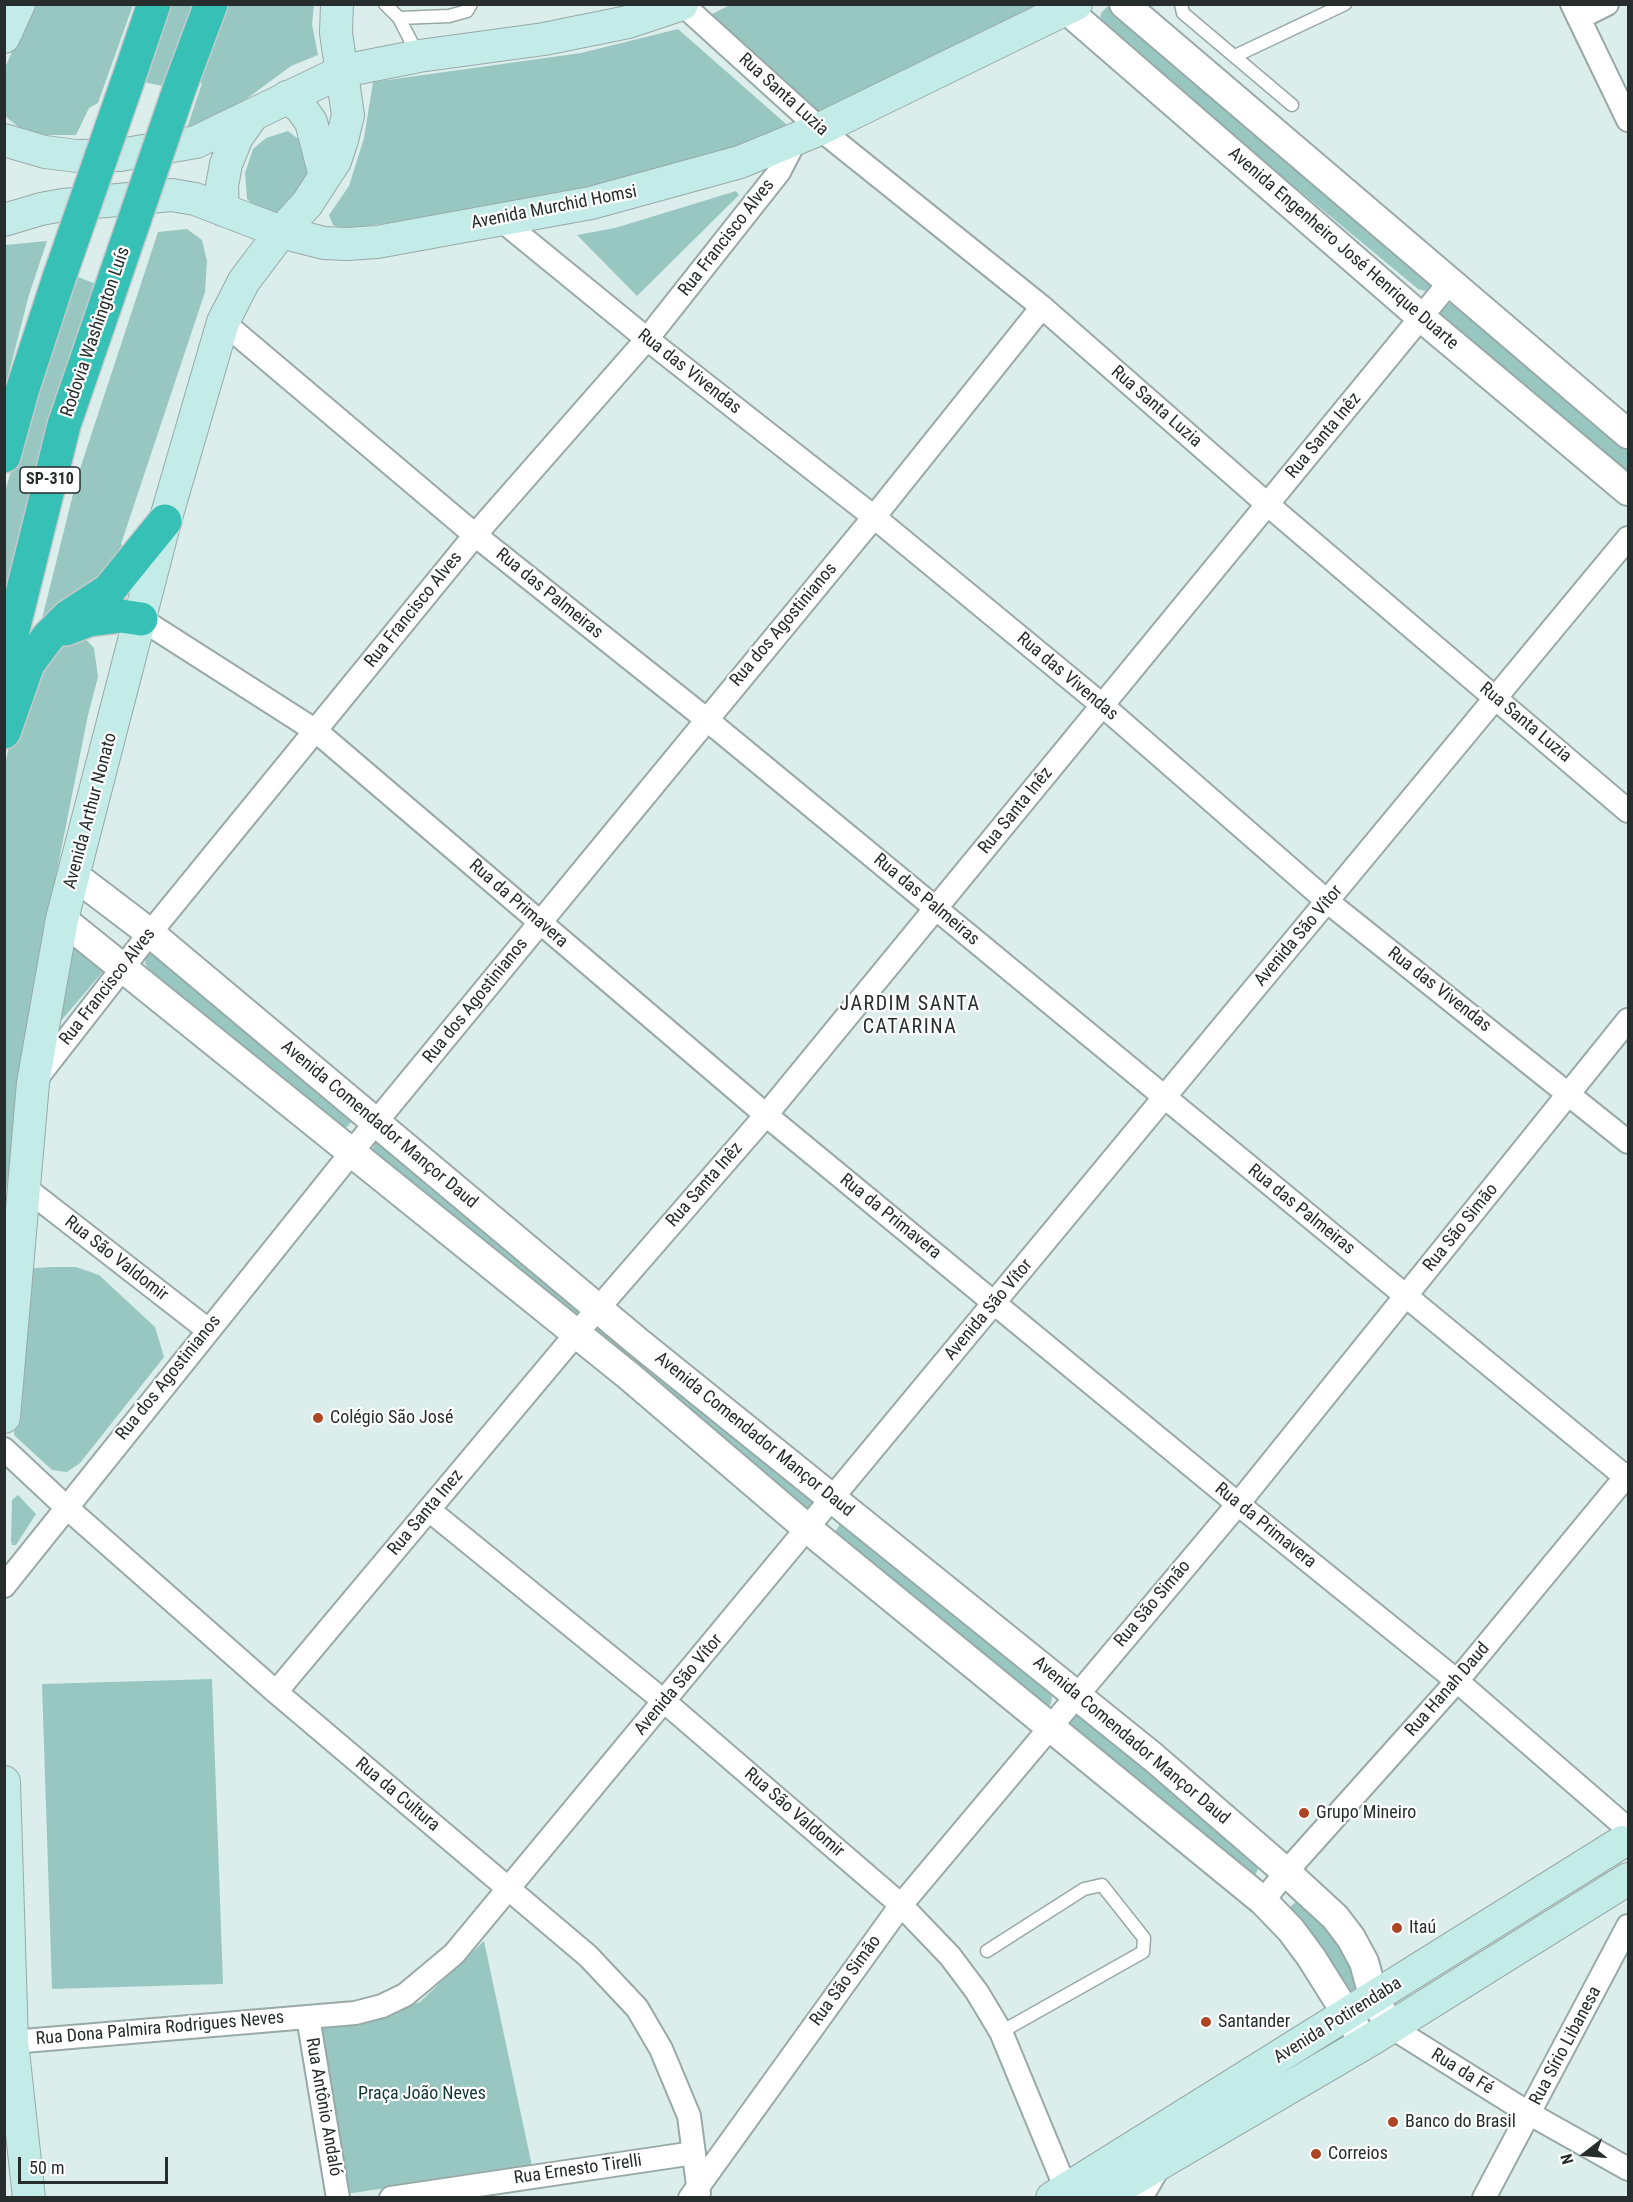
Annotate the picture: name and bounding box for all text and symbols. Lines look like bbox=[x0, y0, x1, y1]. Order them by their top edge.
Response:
street label: Rua Santa Luzia bbox=[734, 49, 832, 141]
street label: Avenida Engenheiro José Henrique Duarte bbox=[1223, 143, 1463, 355]
street label: Rua Francisco Alves bbox=[675, 175, 779, 301]
street label: Avenida Murchid Homsi bbox=[469, 181, 639, 235]
street label: Rodovia Washington Luís bbox=[57, 244, 135, 420]
street label: Rua das Vivendas bbox=[633, 325, 745, 419]
street label: Rua Santa Luzia bbox=[1106, 362, 1206, 452]
street label: Rua Santa Inêz bbox=[1282, 389, 1366, 483]
road number: SP-310 bbox=[20, 467, 80, 493]
street label: Rua das Palmeiras bbox=[491, 544, 607, 644]
street label: Rua Francisco Alves bbox=[361, 548, 467, 672]
street label: Rua dos Agostinianos bbox=[726, 559, 842, 691]
street label: Rua das Vivendas bbox=[1012, 628, 1122, 726]
street label: Rua Santa Luzia bbox=[1475, 678, 1575, 768]
street label: Avenida Arthur Nonato bbox=[60, 731, 122, 891]
street label: Rua Santa Inêz bbox=[974, 763, 1058, 859]
street label: Rua das Palmeiras bbox=[869, 849, 983, 951]
street label: Rua da Primavera bbox=[464, 855, 572, 953]
street label: Avenida São Vítor bbox=[1250, 881, 1348, 991]
street label: Rua Francisco Alves bbox=[56, 924, 160, 1050]
street label: Rua dos Agostinianos bbox=[419, 934, 533, 1068]
street label: Rua das Vivendas bbox=[1383, 943, 1495, 1037]
district label: JARDIM SANTA CATARINA bbox=[840, 993, 980, 1040]
street label: Avenida Comendador Mançor Daud bbox=[276, 1036, 482, 1214]
street label: Rua Santa Inêz bbox=[662, 1138, 748, 1232]
street label: Rua das Palmeiras bbox=[1243, 1160, 1359, 1260]
street label: Rua da Primavera bbox=[835, 1170, 945, 1264]
street label: Rua São Simão bbox=[1419, 1180, 1503, 1276]
street label: Rua São Valdomir bbox=[60, 1212, 172, 1306]
street label: Avenida São Vítor bbox=[940, 1255, 1038, 1365]
street label: Rua dos Agostinianos bbox=[112, 1311, 226, 1445]
street label: Avenida Comendador Mançor Daud bbox=[650, 1348, 858, 1522]
place label: Colégio São José bbox=[330, 1407, 453, 1429]
marker: Colégio São José bbox=[311, 1411, 325, 1425]
street label: Rua Santa Inez bbox=[384, 1466, 468, 1560]
street label: Rua da Primavera bbox=[1210, 1479, 1320, 1573]
street label: Rua São Simão bbox=[1110, 1556, 1196, 1652]
street label: Avenida São Vítor bbox=[630, 1630, 728, 1740]
street label: Rua Hanah Daud bbox=[1401, 1639, 1495, 1741]
street label: Avenida Comendador Mançor Daud bbox=[1028, 1652, 1234, 1830]
street label: Rua da Cultura bbox=[350, 1753, 444, 1837]
street label: Rua São Valdomir bbox=[739, 1764, 849, 1862]
place label: Grupo Mineiro bbox=[1316, 1802, 1416, 1824]
marker: Grupo Mineiro bbox=[1297, 1806, 1311, 1820]
place label: Itaú bbox=[1409, 1917, 1436, 1939]
marker: Itaú bbox=[1390, 1921, 1404, 1935]
street label: Rua São Simão bbox=[806, 1931, 886, 2031]
street label: Avenida Potirendaba bbox=[1270, 1973, 1406, 2069]
street label: Rua Sírio Libanesa bbox=[1526, 1983, 1606, 2109]
street label: Rua Dona Palmira Rodrigues Neves bbox=[35, 2007, 285, 2051]
place label: Santander bbox=[1218, 2011, 1290, 2033]
marker: Santander bbox=[1199, 2015, 1213, 2029]
street label: Rua Antônio Andaló bbox=[300, 2036, 346, 2178]
street label: Rua da Fé bbox=[1427, 2044, 1497, 2100]
park label: Praça João Neves bbox=[358, 2083, 486, 2105]
place label: Banco do Brasil bbox=[1405, 2111, 1516, 2133]
marker: Banco do Brasil bbox=[1386, 2115, 1400, 2129]
north arrow bbox=[1555, 2124, 1615, 2184]
place label: Correios bbox=[1328, 2143, 1388, 2165]
scale bar bbox=[21, 2145, 171, 2183]
marker: Correios bbox=[1309, 2147, 1323, 2161]
street label: Rua Ernesto Tirelli bbox=[513, 2150, 643, 2190]
text: N bbox=[1557, 2152, 1578, 2166]
text: 50 m bbox=[29, 2157, 64, 2178]

